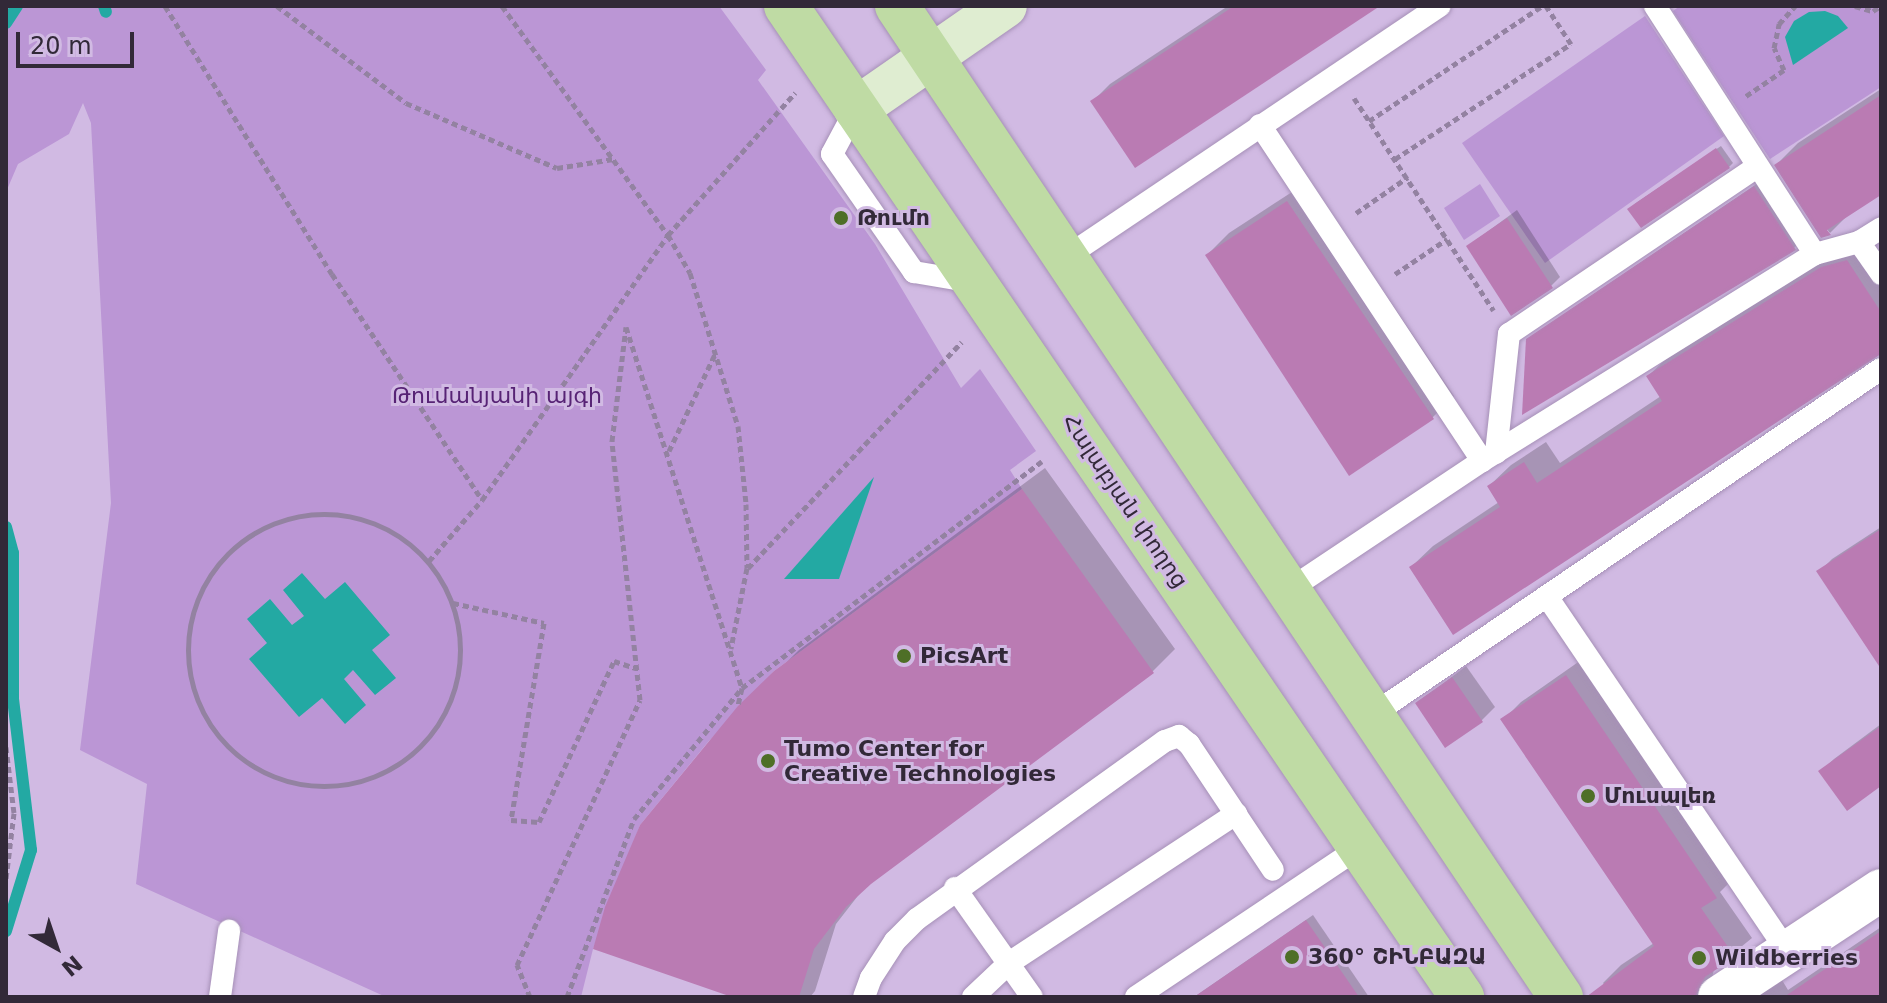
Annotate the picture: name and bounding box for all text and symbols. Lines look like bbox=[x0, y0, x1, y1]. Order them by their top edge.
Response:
scale bar bbox=[20, 16, 138, 66]
text: 20 m bbox=[30, 32, 92, 60]
place label: Թումո bbox=[857, 205, 930, 231]
marker: Թումո bbox=[832, 209, 850, 227]
park label: Թումանյանի այգի bbox=[392, 383, 602, 409]
street label: Հալաբյան փողոց bbox=[1057, 409, 1193, 593]
place label: PicsArt bbox=[920, 643, 1008, 669]
marker: PicsArt bbox=[895, 647, 913, 665]
place label: Tumo Center for Creative Technologies bbox=[784, 735, 1056, 786]
marker: Tumo Center for Creative Technologies bbox=[759, 752, 777, 770]
place label: Մուսալեռ bbox=[1604, 783, 1716, 809]
marker: Մուսալեռ bbox=[1579, 787, 1597, 805]
north arrow bbox=[16, 907, 96, 987]
place label: 360° ՇԻՆԲԱԶԱ bbox=[1308, 944, 1486, 970]
place label: Wildberries bbox=[1715, 945, 1858, 971]
marker: 360° ՇԻՆԲԱԶԱ bbox=[1283, 948, 1301, 966]
marker: Wildberries bbox=[1690, 949, 1708, 967]
text: N bbox=[57, 950, 87, 981]

